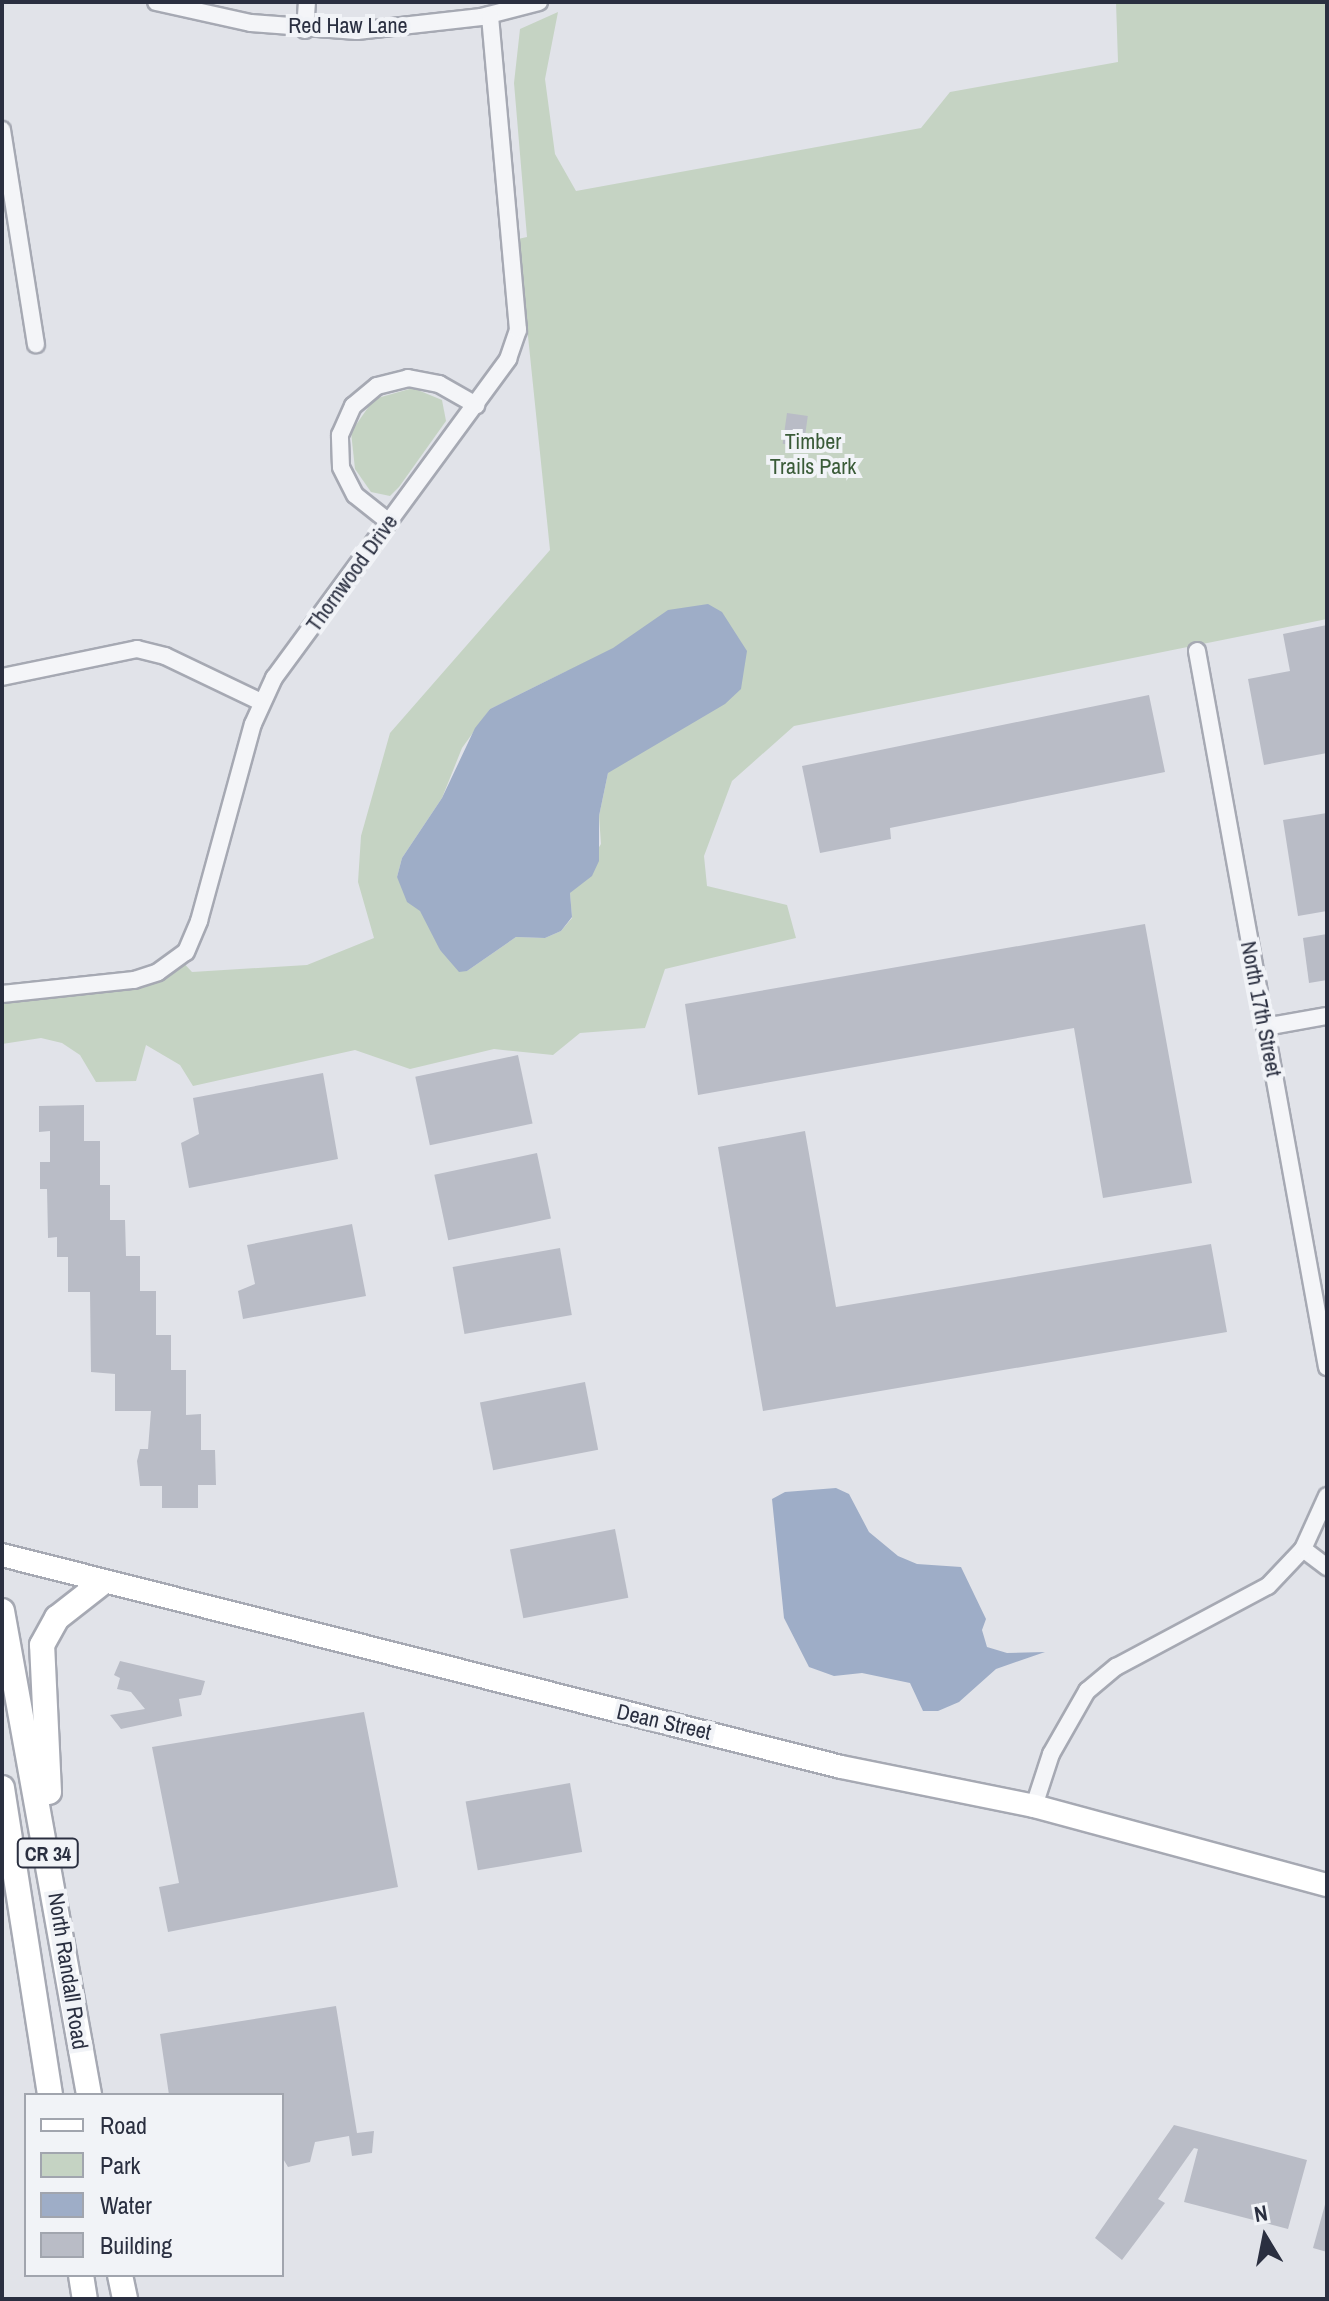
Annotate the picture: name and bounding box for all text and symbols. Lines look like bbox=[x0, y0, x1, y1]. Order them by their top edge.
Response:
street label: Red Haw Lane bbox=[288, 13, 408, 39]
park label: Timber Trails Park bbox=[770, 428, 856, 480]
street label: Thornwood Drive bbox=[301, 509, 403, 637]
street label: North 17th Street bbox=[1235, 939, 1287, 1079]
street label: Dean Street bbox=[614, 1698, 714, 1746]
road number: CR 34 bbox=[16, 1837, 80, 1869]
street label: North Randall Road bbox=[43, 1891, 93, 2051]
legend bbox=[24, 2093, 284, 2277]
text: Road bbox=[100, 2109, 147, 2141]
text: Park bbox=[100, 2149, 140, 2181]
text: Water bbox=[100, 2189, 152, 2221]
north arrow bbox=[1225, 2197, 1305, 2277]
text: N bbox=[1252, 2197, 1270, 2229]
text: Building bbox=[100, 2229, 172, 2261]

